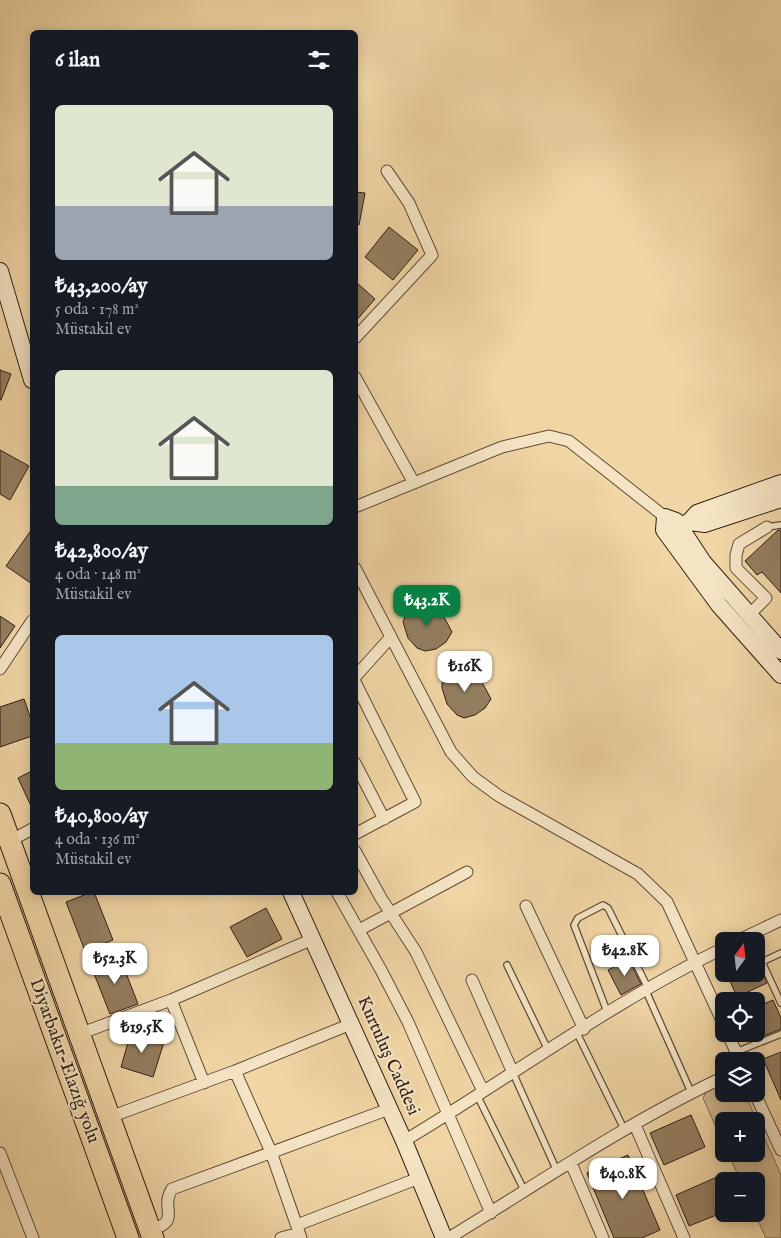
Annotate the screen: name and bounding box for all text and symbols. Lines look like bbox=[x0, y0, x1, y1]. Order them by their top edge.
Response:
icon: filters bbox=[305, 46, 333, 74]
text: 6 ilan bbox=[55, 47, 100, 74]
icon: home bbox=[149, 138, 239, 228]
text: ₺43,200/ay bbox=[55, 273, 148, 300]
text: 5 oda · 178 m² bbox=[55, 300, 139, 320]
text: Müstakil ev bbox=[55, 320, 131, 340]
icon: home bbox=[149, 403, 239, 493]
text: ₺42,800/ay bbox=[55, 538, 148, 565]
text: 4 oda · 148 m² bbox=[55, 565, 141, 585]
pin: ₺43.2K bbox=[386, 584, 468, 627]
text: Müstakil ev bbox=[55, 585, 131, 605]
text: ₺43.2K bbox=[404, 591, 450, 611]
pin: ₺16K bbox=[435, 650, 495, 693]
text: ₺16K bbox=[448, 657, 482, 677]
icon: home bbox=[149, 668, 239, 758]
text: ₺40,800/ay bbox=[55, 803, 148, 830]
text: 4 oda · 136 m² bbox=[55, 830, 140, 850]
text: Müstakil ev bbox=[55, 850, 131, 870]
north arrow bbox=[715, 932, 765, 982]
map controls bbox=[715, 932, 765, 1222]
pin: ₺42.8K bbox=[584, 934, 666, 977]
text: ₺42.8K bbox=[602, 941, 648, 961]
pin: ₺52.3K bbox=[74, 942, 156, 985]
text: ₺52.3K bbox=[93, 949, 137, 969]
street label: Diyarbakır-Elazığ yolu bbox=[24, 976, 104, 1146]
button: locate bbox=[715, 992, 765, 1042]
street label: Kurtuluş Caddesi bbox=[351, 993, 425, 1119]
pin: ₺19.5K bbox=[101, 1012, 183, 1054]
text: ₺19.5K bbox=[121, 1018, 163, 1038]
button: layers bbox=[715, 1052, 765, 1102]
button: + bbox=[715, 1112, 765, 1162]
pin: ₺40.8K bbox=[582, 1158, 664, 1200]
text: ₺40.8K bbox=[600, 1164, 646, 1184]
button: − bbox=[715, 1172, 765, 1222]

